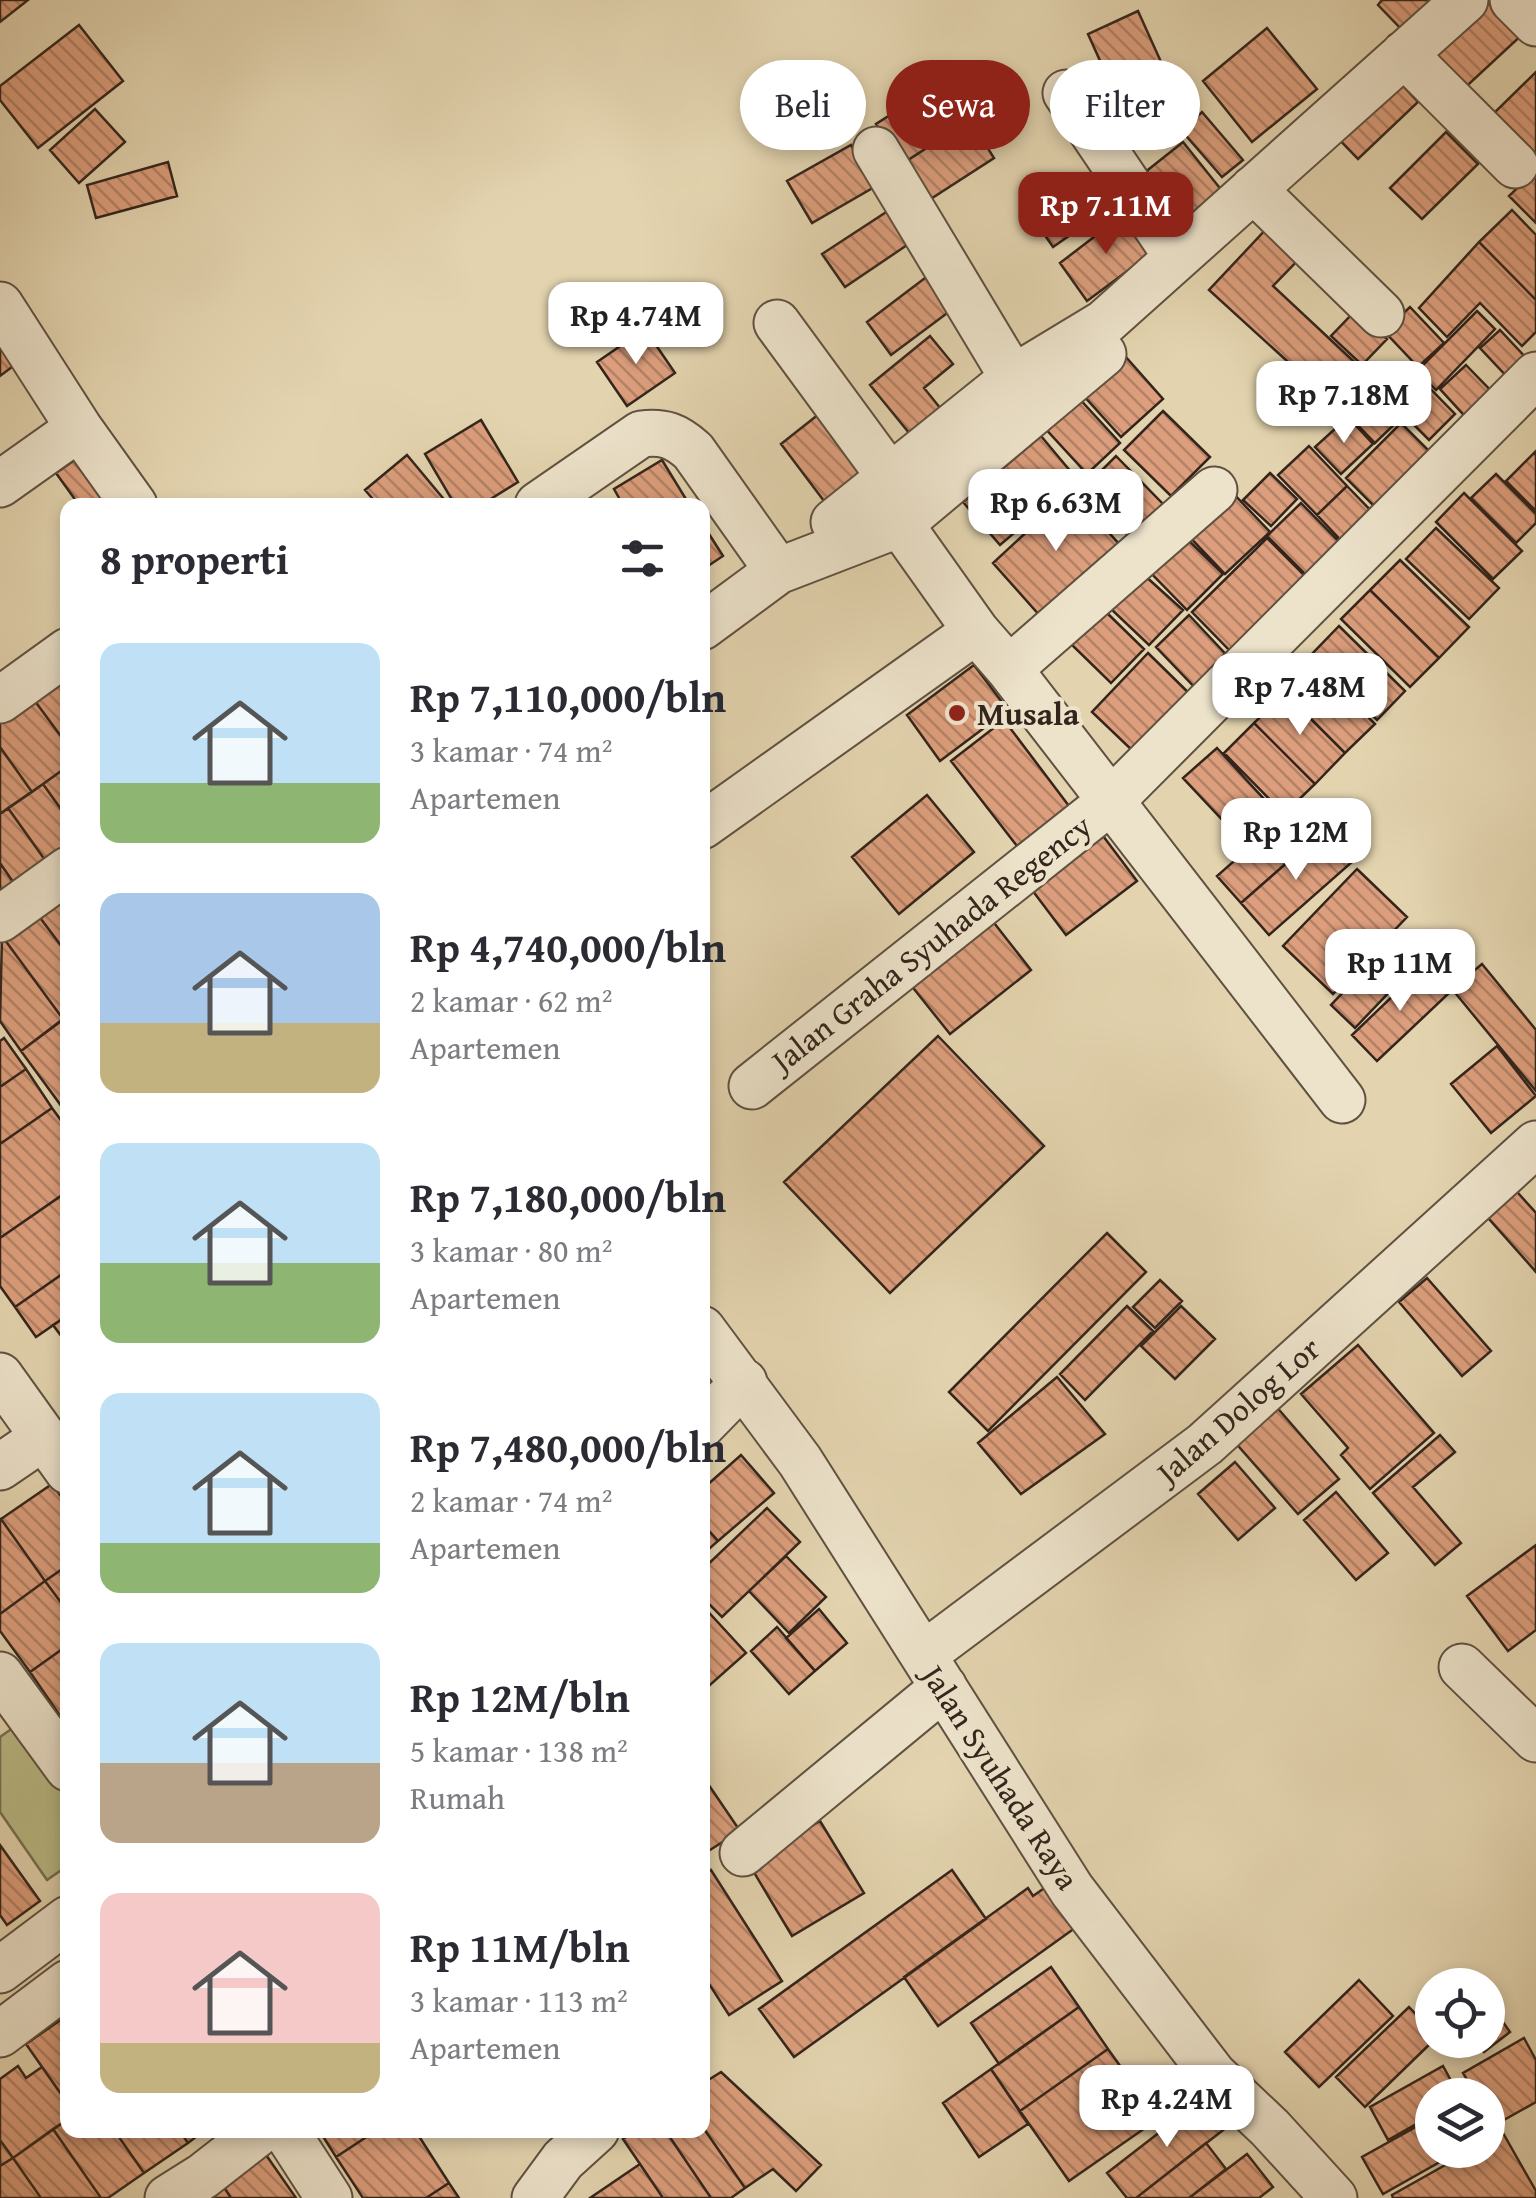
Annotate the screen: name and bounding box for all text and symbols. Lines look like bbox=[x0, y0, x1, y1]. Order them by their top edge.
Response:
chip: Beli bbox=[740, 60, 866, 150]
chip: Sewa bbox=[886, 60, 1030, 150]
chip: Filter bbox=[1050, 60, 1200, 150]
pin: Rp 7.11M bbox=[1003, 172, 1209, 257]
text: Rp 7.11M bbox=[1040, 181, 1172, 228]
pin: Rp 4.74M bbox=[533, 282, 739, 367]
text: Rp 4.74M bbox=[570, 291, 702, 338]
pin: Rp 7.18M bbox=[1241, 361, 1447, 446]
text: Rp 7.18M bbox=[1278, 370, 1410, 417]
pin: Rp 6.63M bbox=[953, 469, 1159, 554]
text: Rp 6.63M bbox=[990, 478, 1122, 525]
text: 8 properti bbox=[100, 528, 289, 589]
icon: filters bbox=[615, 531, 670, 586]
pin: Rp 7.48M bbox=[1197, 653, 1403, 738]
text: Rp 7.48M bbox=[1234, 662, 1366, 709]
text: Rp 7,110,000/bln bbox=[410, 666, 726, 727]
icon: home bbox=[180, 683, 300, 803]
place label: Musala bbox=[977, 690, 1080, 737]
marker: Musala bbox=[946, 702, 968, 724]
text: 3 kamar · 74 m² bbox=[410, 727, 612, 774]
text: Apartemen bbox=[410, 774, 560, 821]
pin: Rp 12M bbox=[1215, 798, 1377, 883]
street label: Jalan Graha Syuhada Regency bbox=[758, 803, 1101, 1086]
text: Rp 12M bbox=[1243, 807, 1349, 854]
text: Rp 4,740,000/bln bbox=[410, 916, 726, 977]
pin: Rp 11M bbox=[1319, 929, 1481, 1014]
icon: home bbox=[180, 933, 300, 1053]
text: Rp 11M bbox=[1347, 938, 1453, 985]
text: 2 kamar · 62 m² bbox=[410, 977, 612, 1024]
text: Apartemen bbox=[410, 1024, 560, 1071]
text: Rp 7,180,000/bln bbox=[410, 1166, 726, 1227]
icon: home bbox=[180, 1183, 300, 1303]
text: 3 kamar · 80 m² bbox=[410, 1227, 612, 1274]
text: Apartemen bbox=[410, 1274, 560, 1321]
street label: Jalan Dolog Lor bbox=[1143, 1326, 1330, 1497]
text: Rp 7,480,000/bln bbox=[410, 1416, 726, 1477]
icon: home bbox=[180, 1433, 300, 1553]
text: 2 kamar · 74 m² bbox=[410, 1477, 612, 1524]
text: Apartemen bbox=[410, 1524, 560, 1571]
street label: Jalan Syuhada Raya bbox=[908, 1652, 1091, 1899]
text: Rp 12M/bln bbox=[410, 1666, 630, 1727]
icon: home bbox=[180, 1683, 300, 1803]
text: 5 kamar · 138 m² bbox=[410, 1727, 628, 1774]
text: Rumah bbox=[410, 1774, 505, 1821]
text: Rp 11M/bln bbox=[410, 1916, 630, 1977]
icon: home bbox=[180, 1933, 300, 2053]
map controls bbox=[1415, 1968, 1505, 2168]
button: locate bbox=[1415, 1968, 1505, 2058]
text: 3 kamar · 113 m² bbox=[410, 1977, 628, 2024]
text: Apartemen bbox=[410, 2024, 560, 2071]
pin: Rp 4.24M bbox=[1064, 2065, 1270, 2150]
text: Rp 4.24M bbox=[1101, 2074, 1233, 2121]
button: layers bbox=[1415, 2078, 1505, 2168]

